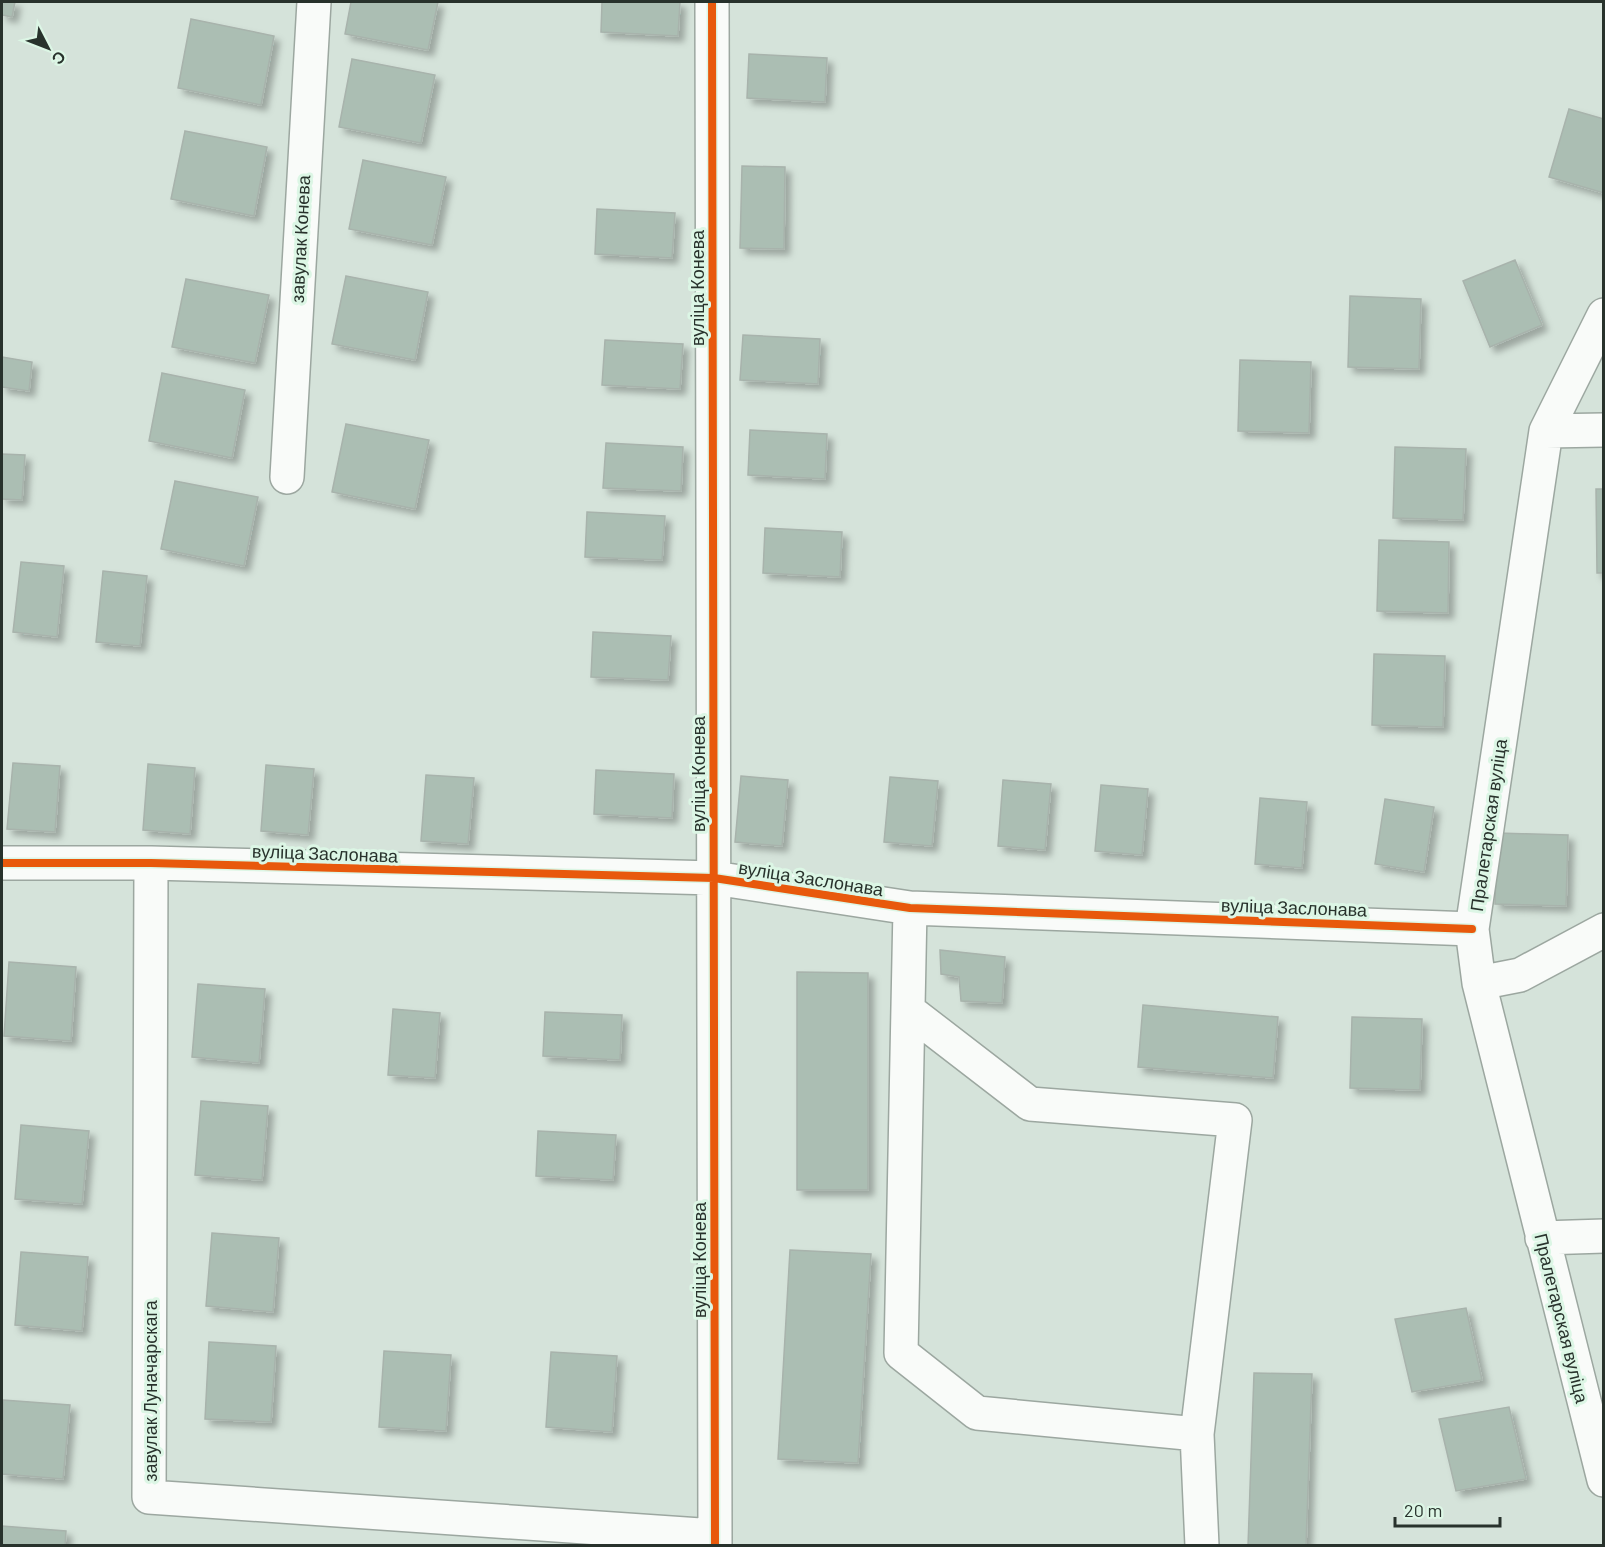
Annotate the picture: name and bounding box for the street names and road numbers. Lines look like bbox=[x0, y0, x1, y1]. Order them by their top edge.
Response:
street label: завулак Конева bbox=[286, 174, 314, 303]
street label: вуліца Конева bbox=[686, 229, 708, 346]
street label: вуліца Конева bbox=[687, 715, 709, 832]
street label: Пралетарская вуліца bbox=[1465, 736, 1511, 913]
street label: вуліца Заслонава bbox=[252, 839, 399, 867]
street label: вуліца Заслонава bbox=[737, 856, 886, 900]
street label: вуліца Заслонава bbox=[1221, 893, 1368, 921]
street label: вуліца Конева bbox=[688, 1201, 710, 1318]
street label: Пралетарская вуліца bbox=[1530, 1231, 1594, 1406]
street label: завулак Луначарскага bbox=[139, 1299, 161, 1482]

